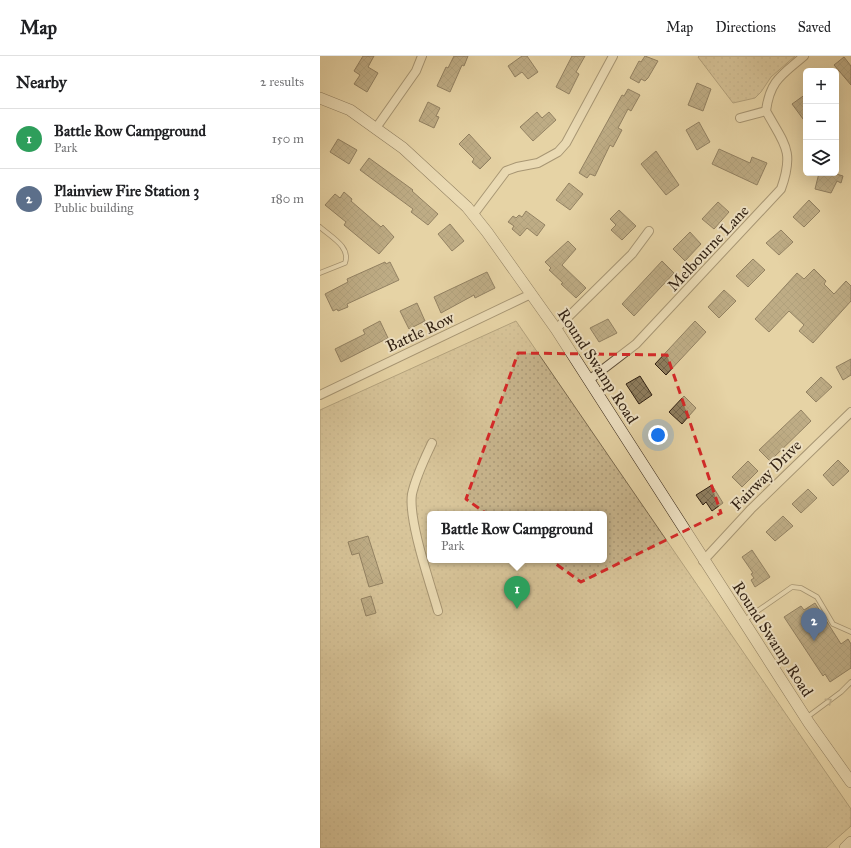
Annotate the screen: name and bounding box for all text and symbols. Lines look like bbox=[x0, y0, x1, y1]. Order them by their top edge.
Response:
text: Map bbox=[20, 16, 57, 39]
text: Map bbox=[666, 19, 693, 36]
text: Directions bbox=[715, 19, 776, 36]
text: Saved bbox=[798, 19, 831, 36]
map controls bbox=[803, 68, 839, 176]
button: + bbox=[803, 68, 839, 104]
text: Nearby bbox=[16, 72, 67, 93]
text: 2 results bbox=[260, 74, 304, 90]
button: − bbox=[803, 104, 839, 140]
text: Battle Row Campground bbox=[54, 122, 206, 140]
text: 1 bbox=[26, 131, 32, 147]
text: 150 m bbox=[272, 131, 304, 147]
text: Park bbox=[54, 140, 78, 156]
button: layers bbox=[803, 140, 839, 176]
text: Plainview Fire Station 3 bbox=[54, 182, 199, 200]
text: 2 bbox=[26, 191, 32, 207]
text: 180 m bbox=[271, 191, 304, 207]
text: Public building bbox=[54, 200, 133, 216]
street label: Melbourne Lane bbox=[663, 201, 753, 295]
street label: Round Swamp Road bbox=[554, 305, 642, 427]
street label: Battle Row bbox=[383, 308, 457, 356]
your location bbox=[648, 425, 668, 445]
street label: Fairway Drive bbox=[727, 435, 806, 514]
popup bbox=[427, 511, 607, 563]
text: Battle Row Campground bbox=[441, 520, 593, 538]
text: Park bbox=[441, 538, 465, 554]
pin: 1 bbox=[504, 576, 530, 609]
street label: Round Swamp Road bbox=[729, 578, 817, 700]
pin: 2 bbox=[801, 608, 827, 641]
one-way arrow bbox=[825, 698, 832, 706]

